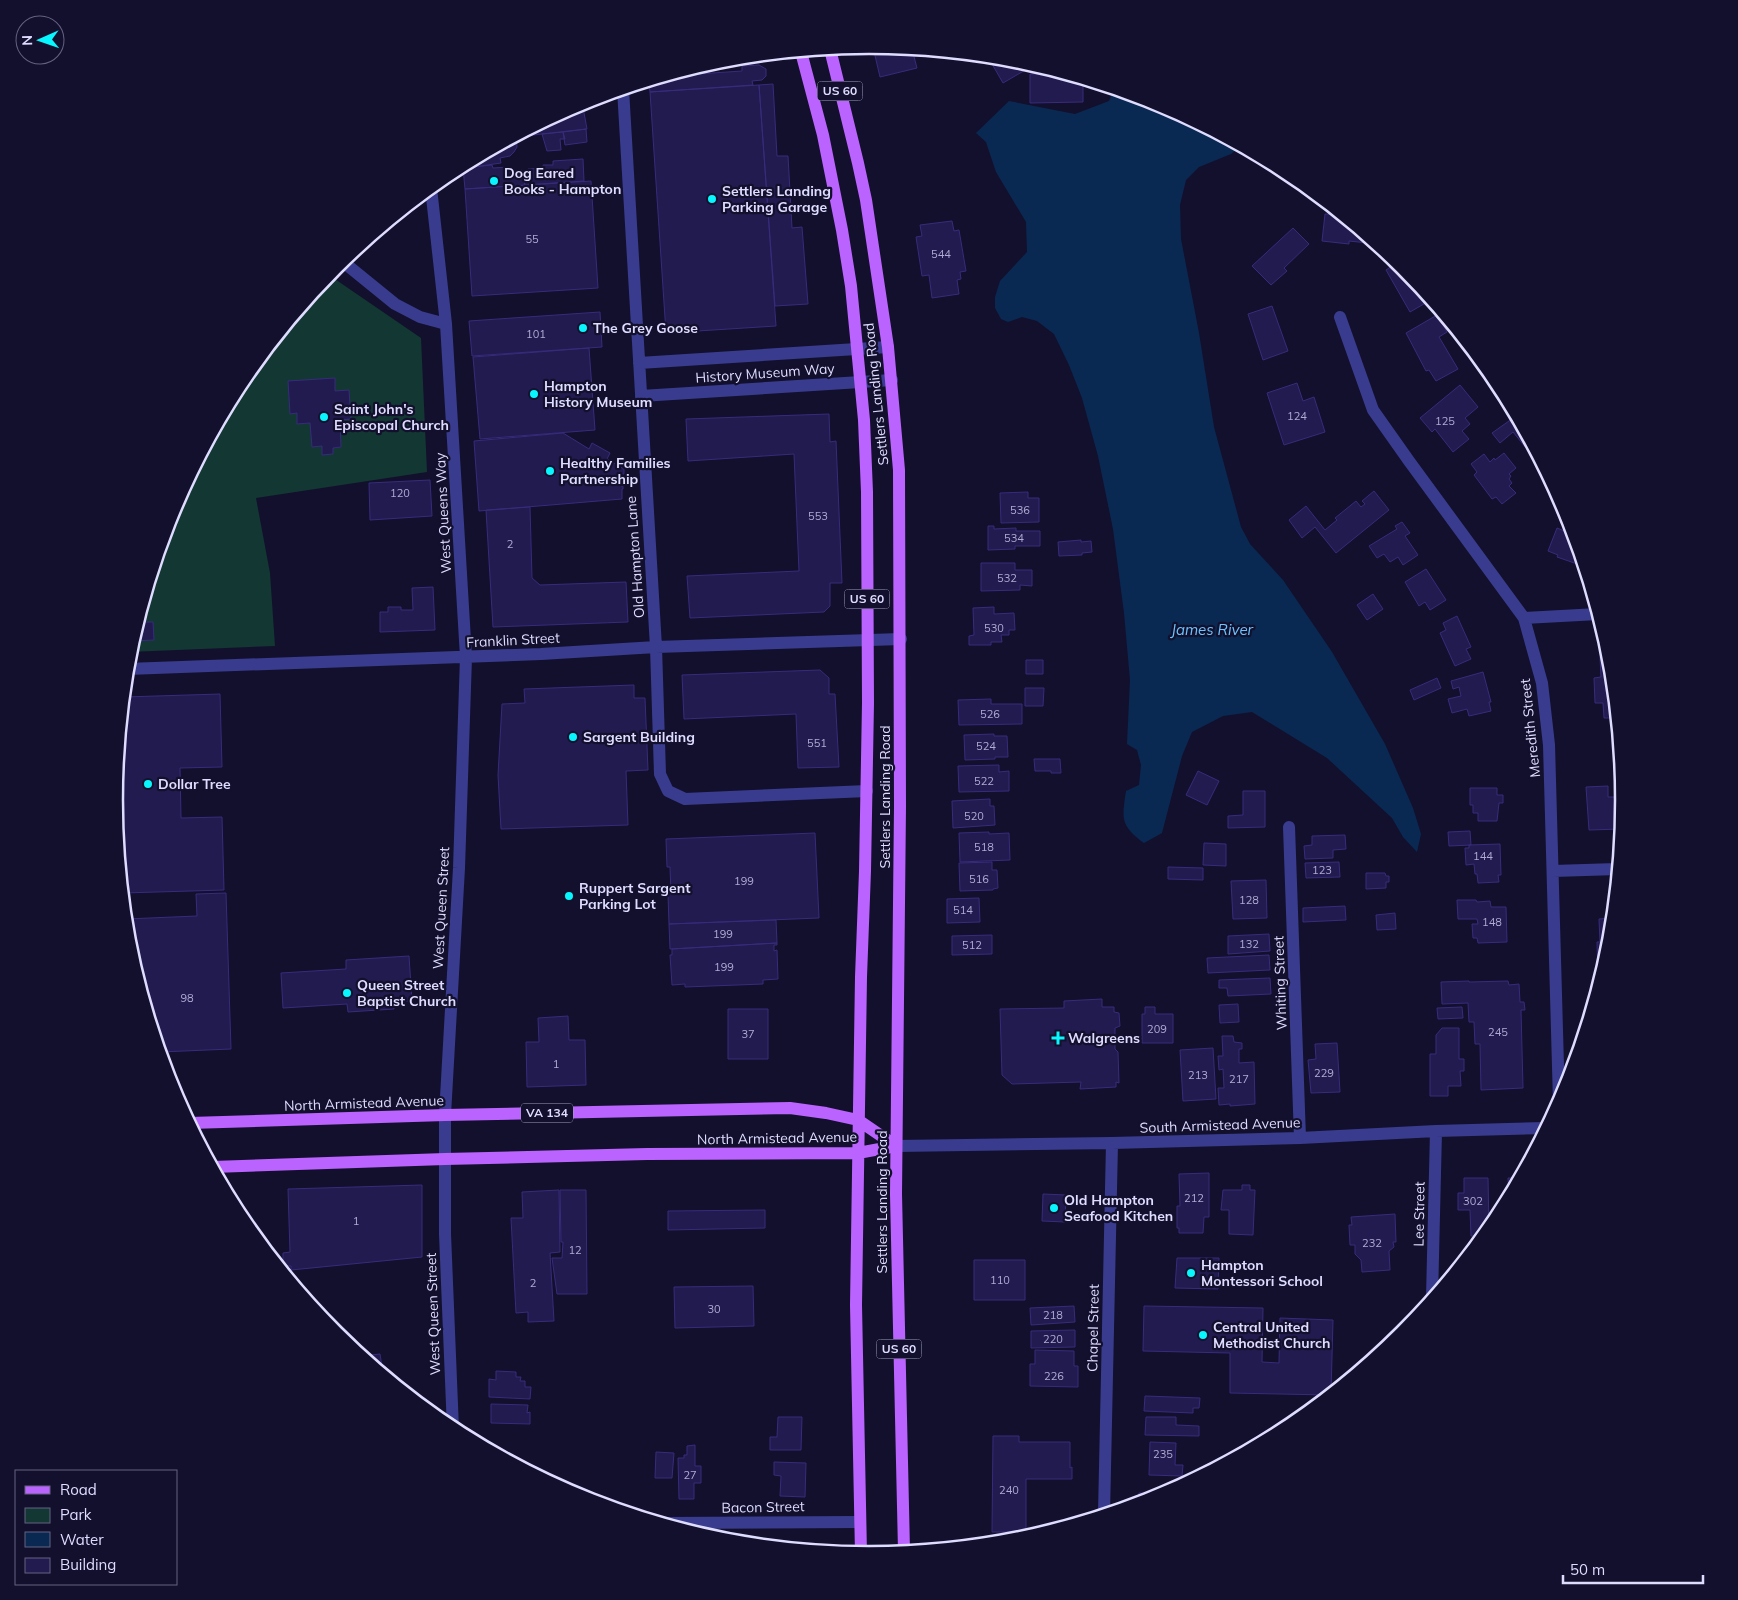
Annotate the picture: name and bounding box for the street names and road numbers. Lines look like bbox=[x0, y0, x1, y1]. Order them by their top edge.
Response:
road number: US 60 bbox=[818, 82, 862, 100]
street label: Settlers Landing Road bbox=[860, 322, 892, 466]
street label: History Museum Way bbox=[695, 359, 836, 387]
street label: West Queens Way bbox=[431, 451, 455, 574]
street label: Old Hampton Lane bbox=[622, 495, 648, 619]
road number: US 60 bbox=[844, 590, 890, 608]
street label: Franklin Street bbox=[466, 629, 560, 651]
street label: Meredith Street bbox=[1516, 678, 1544, 778]
street label: Settlers Landing Road bbox=[876, 725, 894, 869]
street label: West Queen Street bbox=[429, 846, 453, 970]
street label: Whiting Street bbox=[1269, 935, 1291, 1030]
street label: North Armistead Avenue bbox=[284, 1091, 444, 1115]
road number: VA 134 bbox=[521, 1104, 573, 1122]
street label: South Armistead Avenue bbox=[1139, 1113, 1301, 1137]
street label: North Armistead Avenue bbox=[697, 1128, 857, 1148]
street label: Settlers Landing Road bbox=[873, 1130, 891, 1274]
street label: Lee Street bbox=[1409, 1181, 1429, 1247]
street label: West Queen Street bbox=[422, 1252, 444, 1376]
street label: Chapel Street bbox=[1083, 1284, 1103, 1372]
road number: US 60 bbox=[876, 1340, 922, 1358]
street label: Bacon Street bbox=[721, 1497, 805, 1517]

